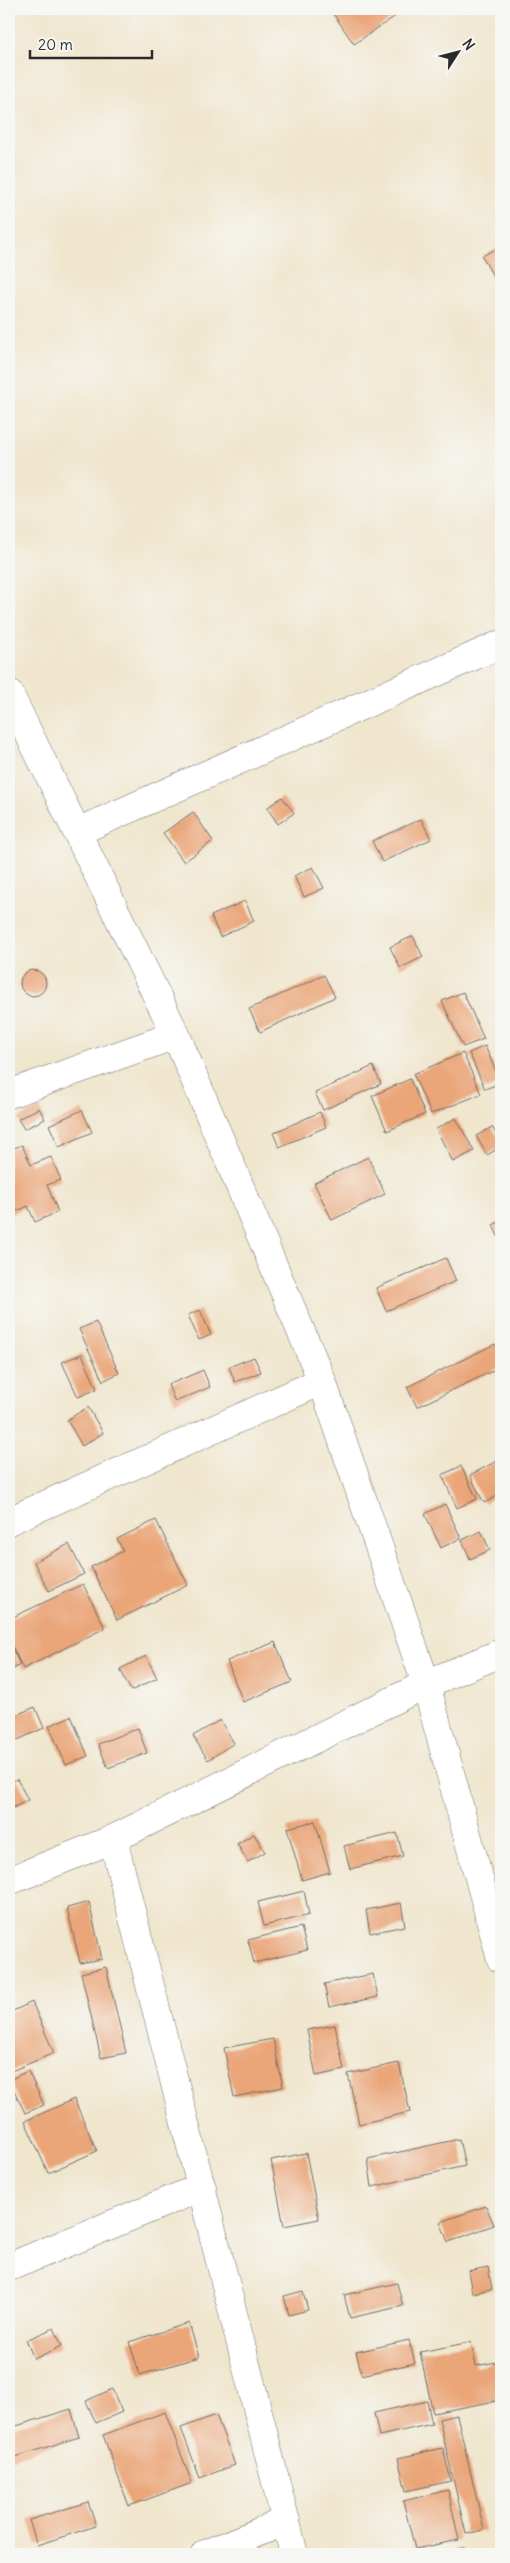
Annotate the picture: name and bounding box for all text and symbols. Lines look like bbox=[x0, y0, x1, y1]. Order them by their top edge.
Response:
scale bar bbox=[30, 28, 152, 60]
north arrow bbox=[432, 28, 482, 78]
text: 20 m bbox=[38, 35, 73, 54]
text: N bbox=[458, 35, 479, 54]

